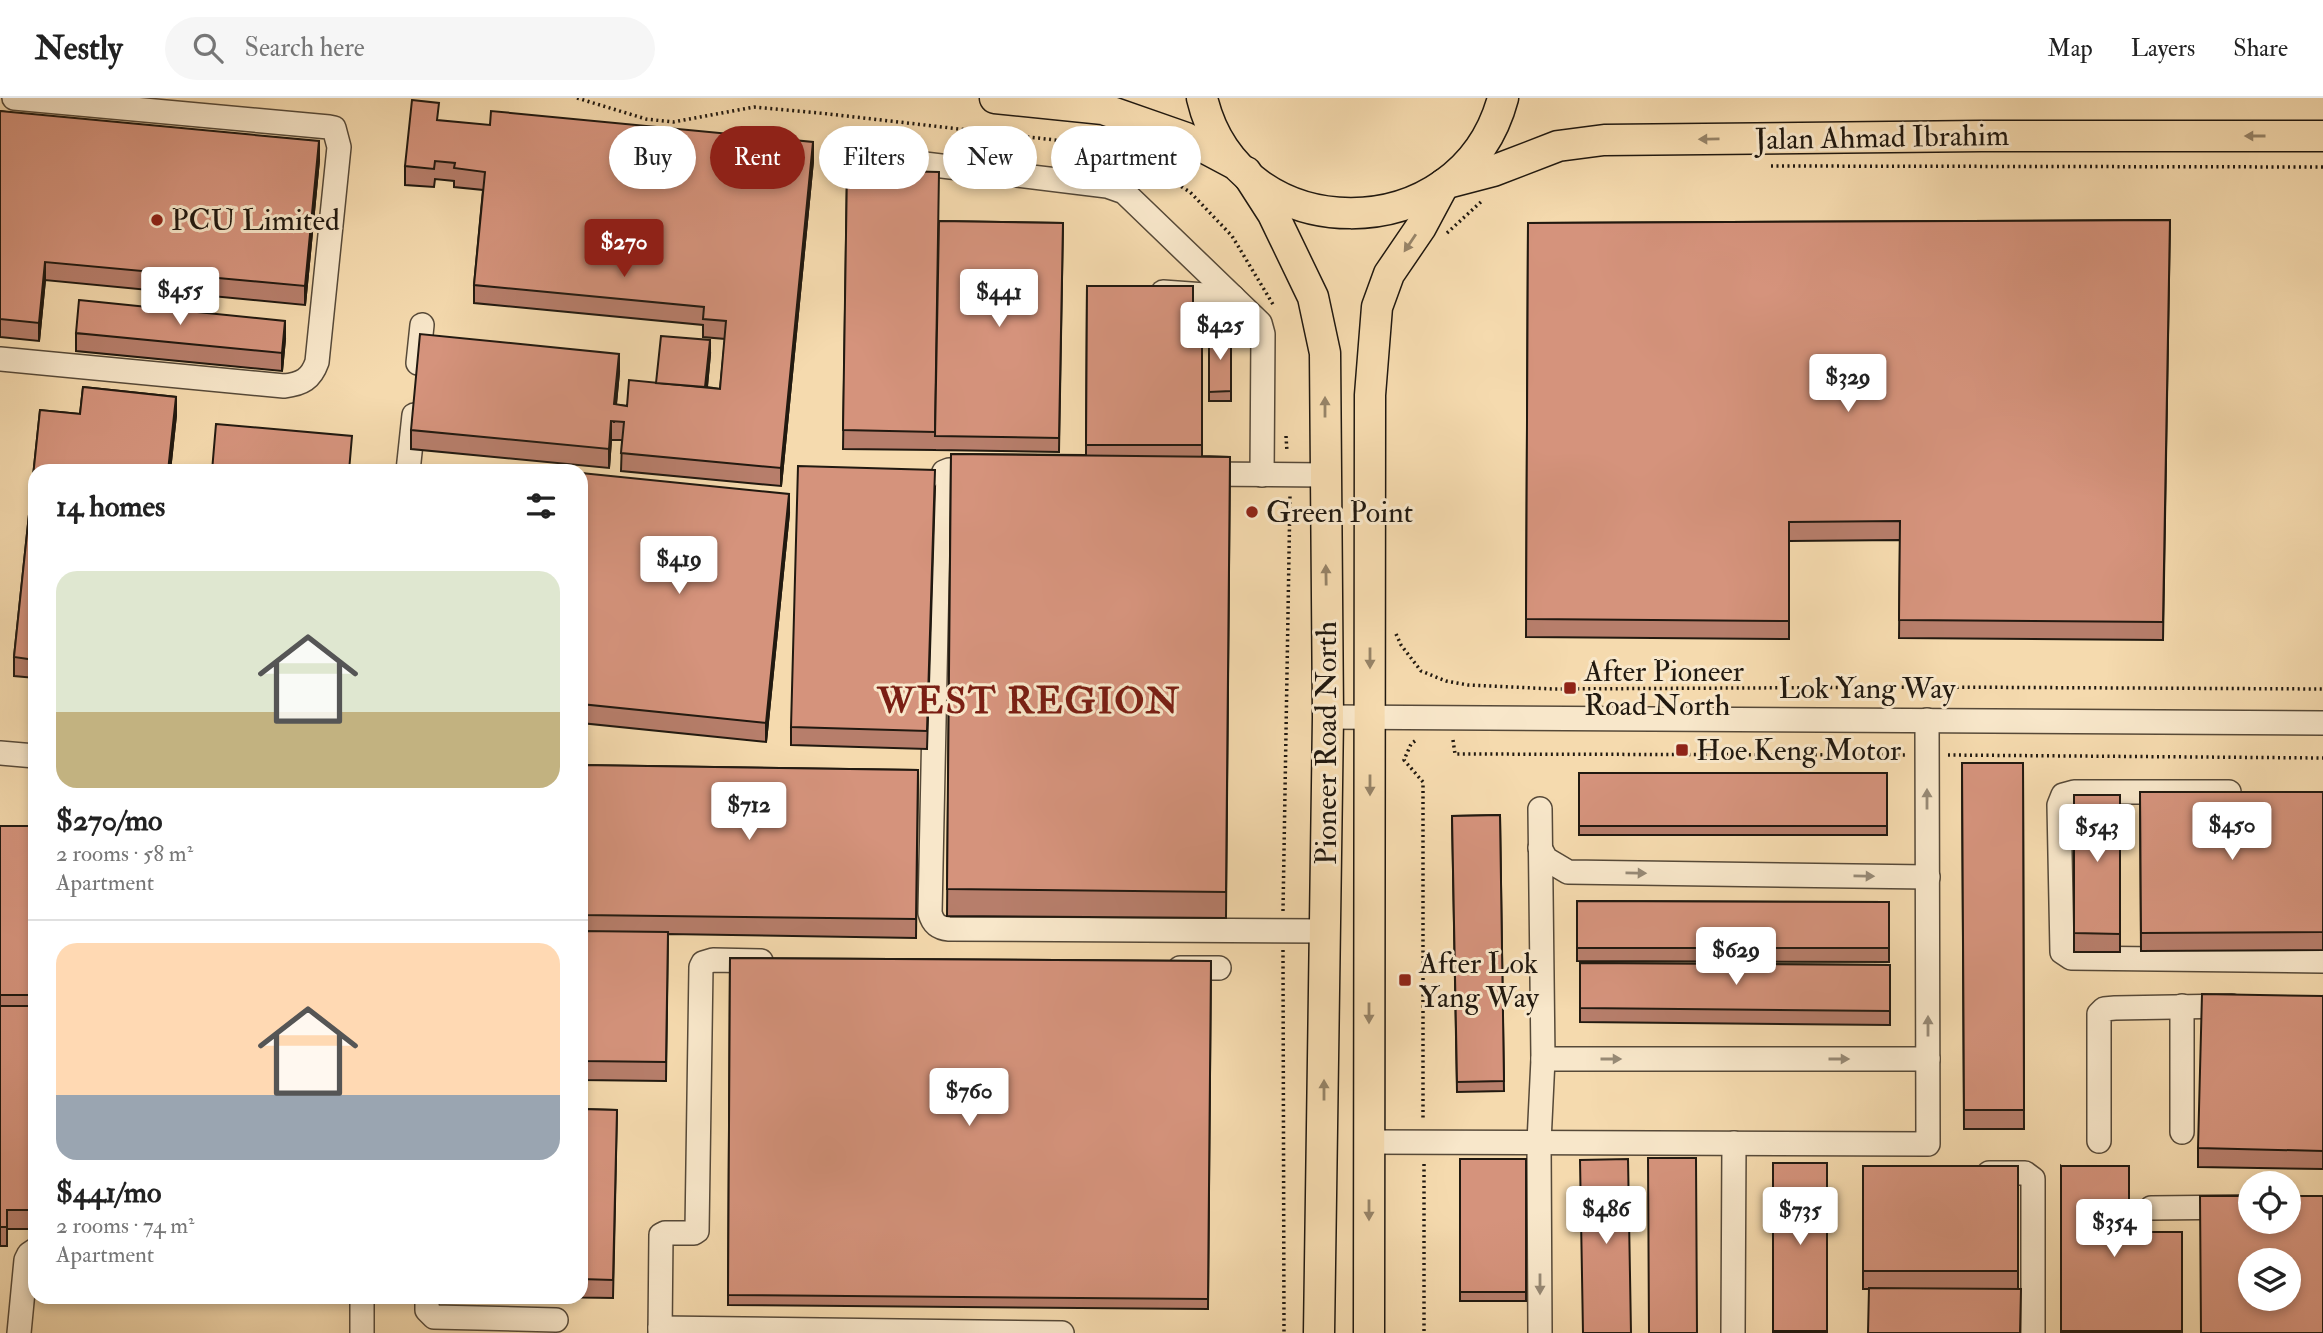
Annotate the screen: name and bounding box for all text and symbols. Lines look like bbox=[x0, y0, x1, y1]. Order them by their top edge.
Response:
search box bbox=[165, 17, 655, 80]
text: Nestly bbox=[35, 28, 123, 69]
icon: search bbox=[189, 29, 227, 67]
text: Search here bbox=[245, 32, 365, 64]
text: Map bbox=[2048, 33, 2093, 64]
text: Layers bbox=[2131, 33, 2195, 64]
text: Share bbox=[2233, 33, 2288, 64]
street label: Jalan Ahmad Ibrahim bbox=[1754, 117, 2009, 158]
chip: Buy bbox=[609, 126, 696, 189]
chip: Rent bbox=[710, 126, 805, 189]
chip: Filters bbox=[819, 126, 929, 189]
chip: New bbox=[943, 126, 1037, 189]
chip: Apartment bbox=[1051, 126, 1201, 189]
one-way arrow bbox=[2244, 130, 2266, 142]
one-way arrow bbox=[1698, 133, 1720, 145]
place label: PCU Limited bbox=[171, 202, 340, 239]
marker: PCU Limited bbox=[149, 212, 165, 228]
pin: $270 bbox=[583, 220, 665, 279]
text: $270 bbox=[601, 227, 647, 256]
one-way arrow bbox=[1403, 234, 1417, 252]
pin: $455 bbox=[139, 268, 221, 327]
pin: $441 bbox=[958, 270, 1040, 329]
text: $455 bbox=[157, 275, 203, 304]
text: $441 bbox=[976, 277, 1022, 306]
pin: $425 bbox=[1179, 302, 1261, 362]
text: $425 bbox=[1196, 310, 1244, 339]
pin: $329 bbox=[1807, 354, 1889, 414]
text: $329 bbox=[1825, 362, 1871, 391]
one-way arrow bbox=[1319, 396, 1331, 418]
icon: filters bbox=[522, 487, 560, 525]
text: 14 homes bbox=[56, 488, 165, 525]
place label: Green Point bbox=[1266, 494, 1413, 531]
marker: Green Point bbox=[1244, 504, 1260, 520]
pin: $419 bbox=[638, 536, 720, 596]
text: $419 bbox=[656, 544, 702, 573]
one-way arrow bbox=[1320, 564, 1332, 586]
icon: home bbox=[245, 616, 371, 742]
street label: Pioneer Road North bbox=[1308, 621, 1345, 865]
one-way arrow bbox=[1364, 647, 1376, 669]
place label: After Pioneer Road North bbox=[1583, 653, 1744, 724]
street label: Lok Yang Way bbox=[1779, 670, 1956, 707]
district label: WEST REGION bbox=[876, 678, 1181, 725]
marker: After Pioneer Road North bbox=[1562, 680, 1578, 696]
place label: Hoe Keng Motor bbox=[1696, 732, 1901, 769]
marker: Hoe Keng Motor bbox=[1674, 742, 1690, 758]
one-way arrow bbox=[1364, 774, 1376, 796]
pin: $712 bbox=[708, 782, 790, 842]
one-way arrow bbox=[1921, 788, 1933, 810]
text: $712 bbox=[727, 790, 771, 819]
text: $270/mo bbox=[56, 802, 163, 839]
pin: $450 bbox=[2191, 802, 2273, 862]
pin: $543 bbox=[2056, 804, 2138, 864]
text: $450 bbox=[2208, 810, 2256, 839]
text: $543 bbox=[2075, 812, 2119, 841]
text: 2 rooms · 58 m² bbox=[56, 839, 193, 868]
one-way arrow bbox=[1625, 867, 1647, 879]
text: Apartment bbox=[56, 868, 154, 897]
one-way arrow bbox=[1853, 870, 1875, 882]
pin: $629 bbox=[1695, 928, 1777, 987]
text: $629 bbox=[1712, 935, 1760, 964]
place label: After Lok Yang Way bbox=[1418, 945, 1540, 1016]
marker: After Lok Yang Way bbox=[1397, 972, 1413, 988]
icon: home bbox=[245, 988, 371, 1114]
one-way arrow bbox=[1363, 1002, 1375, 1024]
one-way arrow bbox=[1922, 1015, 1934, 1037]
one-way arrow bbox=[1601, 1053, 1623, 1065]
one-way arrow bbox=[1828, 1053, 1850, 1065]
pin: $760 bbox=[928, 1068, 1010, 1128]
text: $760 bbox=[946, 1076, 992, 1105]
one-way arrow bbox=[1318, 1078, 1330, 1100]
map controls bbox=[2238, 1171, 2301, 1311]
button: locate bbox=[2238, 1171, 2301, 1234]
text: $441/mo bbox=[56, 1174, 161, 1211]
pin: $486 bbox=[1565, 1186, 1647, 1246]
pin: $735 bbox=[1759, 1188, 1841, 1247]
text: $486 bbox=[1582, 1194, 1630, 1223]
text: $735 bbox=[1779, 1195, 1821, 1224]
one-way arrow bbox=[1363, 1200, 1375, 1222]
pin: $354 bbox=[2073, 1200, 2155, 1259]
text: $354 bbox=[2092, 1207, 2136, 1236]
text: 2 rooms · 74 m² bbox=[56, 1211, 195, 1240]
text: Apartment bbox=[56, 1240, 154, 1269]
button: layers bbox=[2238, 1248, 2301, 1311]
one-way arrow bbox=[1534, 1273, 1546, 1295]

